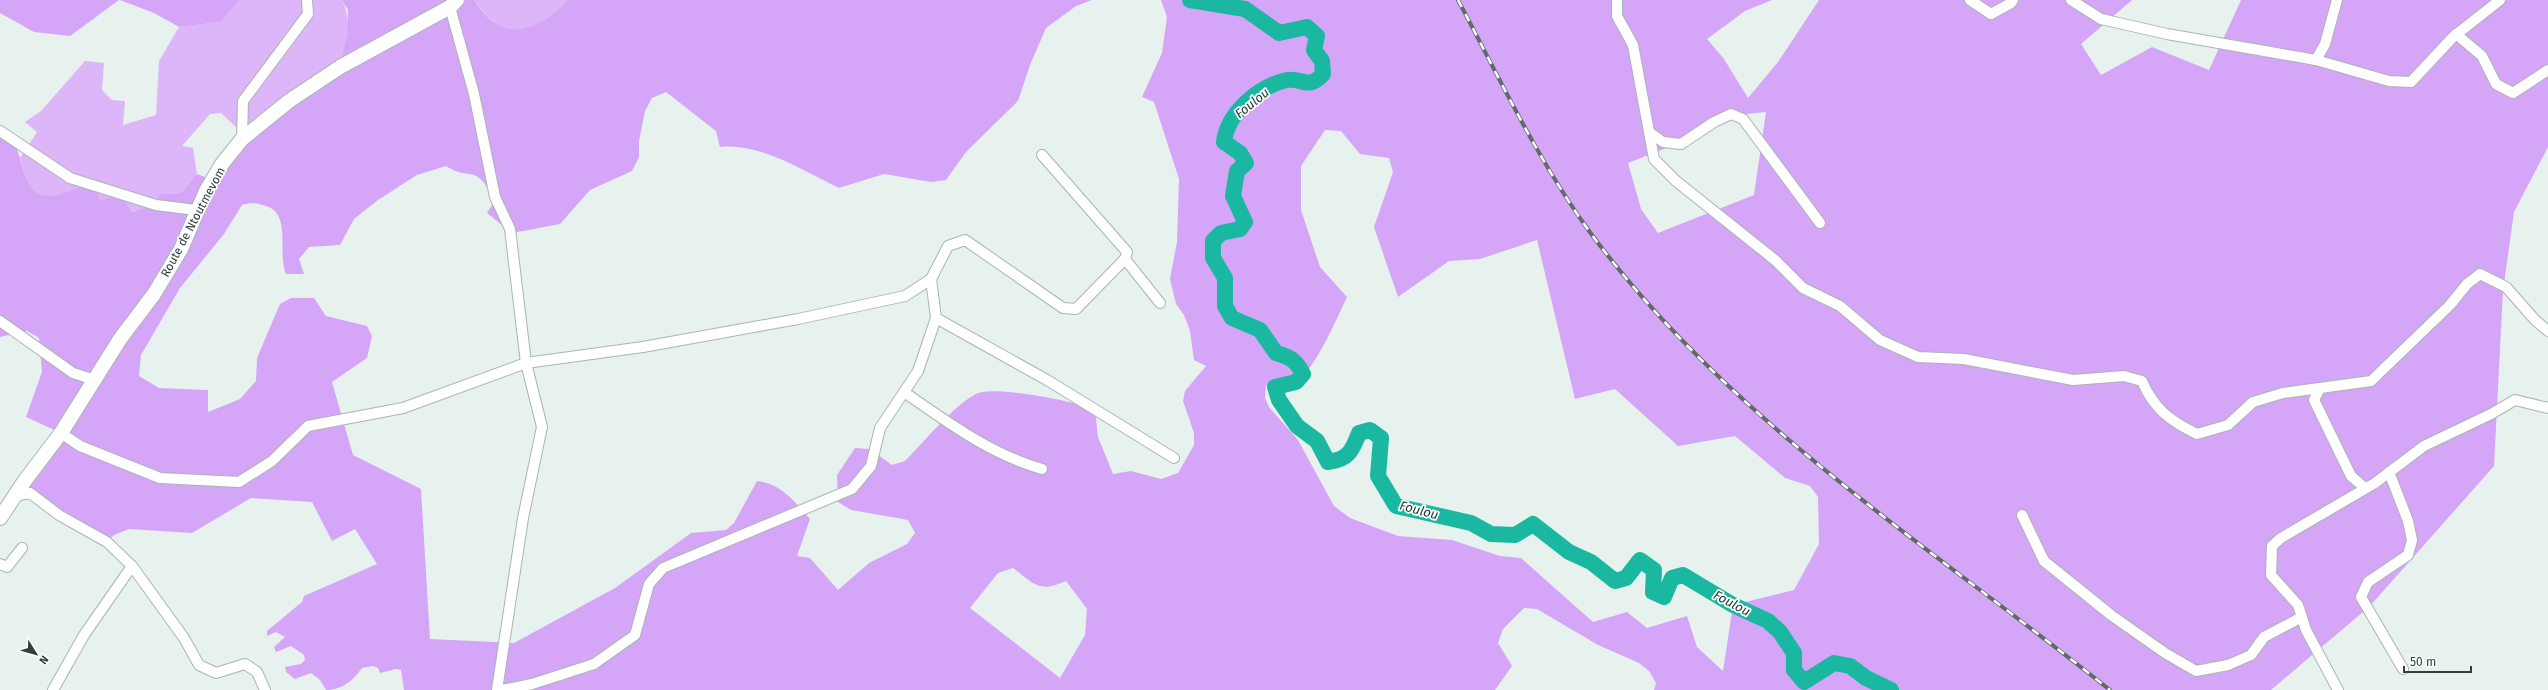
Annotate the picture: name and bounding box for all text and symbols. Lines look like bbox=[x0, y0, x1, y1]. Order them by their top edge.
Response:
water label: Foulou bbox=[1232, 85, 1272, 121]
street label: Route de Ntoutmevom bbox=[158, 165, 228, 279]
water label: Foulou bbox=[1398, 498, 1440, 522]
water label: Foulou bbox=[1711, 587, 1753, 619]
north arrow bbox=[16, 634, 56, 674]
scale bar bbox=[2404, 648, 2471, 674]
text: N bbox=[36, 653, 51, 667]
text: 50 m bbox=[2410, 655, 2436, 669]

